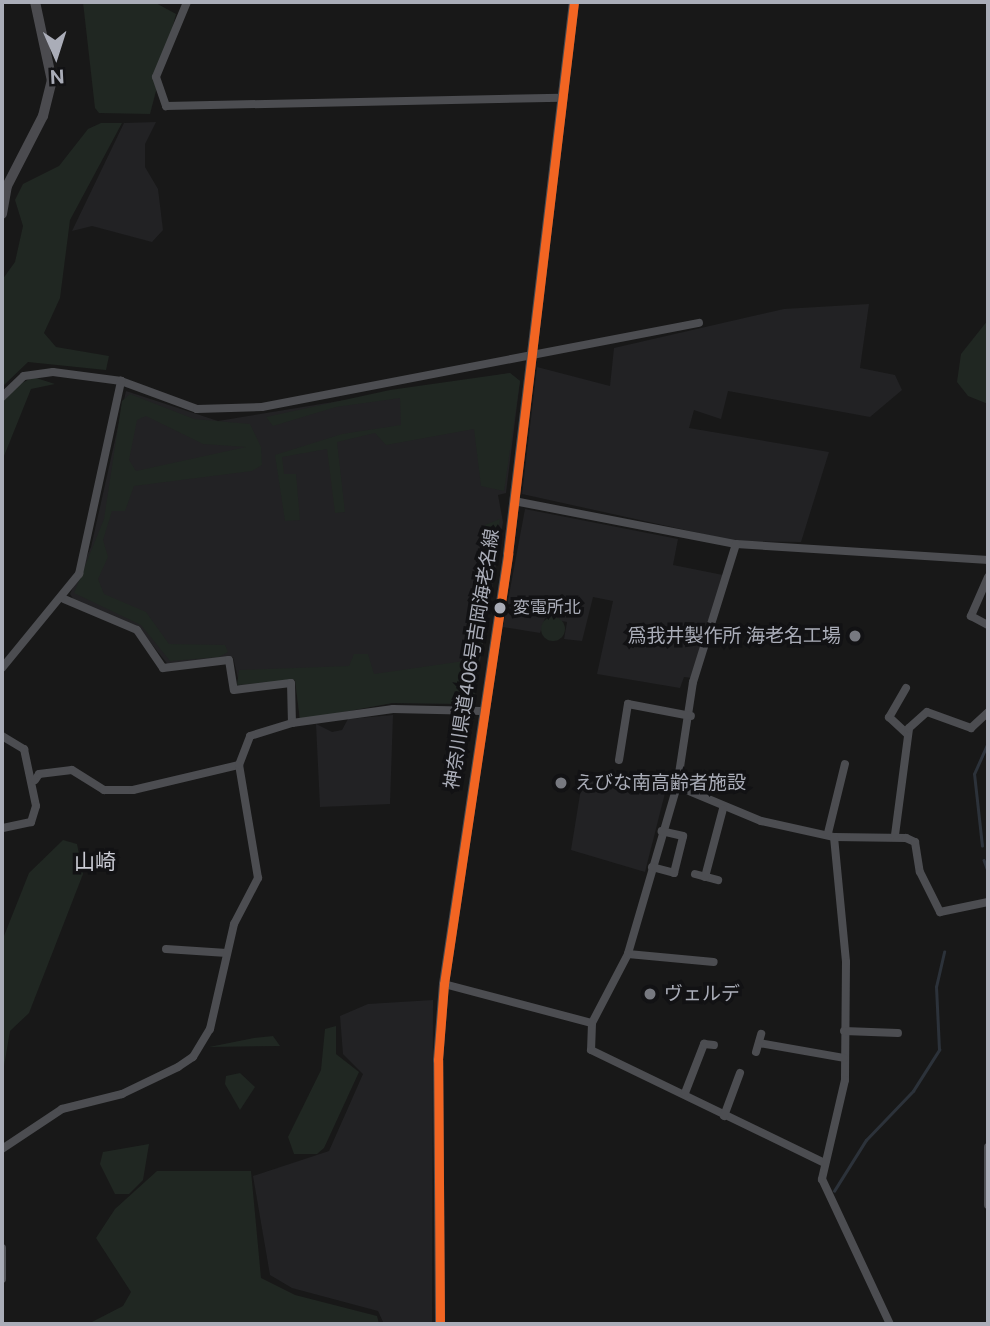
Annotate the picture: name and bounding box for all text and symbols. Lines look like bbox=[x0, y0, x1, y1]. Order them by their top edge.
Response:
north arrow bbox=[21, 21, 91, 91]
text: N bbox=[49, 66, 65, 88]
street label: 神奈川県道406号吉岡海老名線 bbox=[440, 527, 504, 791]
place label: 変電所北 bbox=[513, 598, 581, 618]
marker: 変電所北 bbox=[493, 601, 507, 615]
place label: 爲我井製作所 海老名工場 bbox=[627, 625, 841, 647]
marker: 爲我井製作所 海老名工場 bbox=[847, 628, 863, 644]
place label: えびな南高齢者施設 bbox=[575, 772, 746, 794]
marker: えびな南高齢者施設 bbox=[553, 775, 569, 791]
district label: 山崎 bbox=[74, 849, 116, 875]
place label: ヴェルデ bbox=[664, 983, 740, 1005]
marker: ヴェルデ bbox=[642, 986, 658, 1002]

